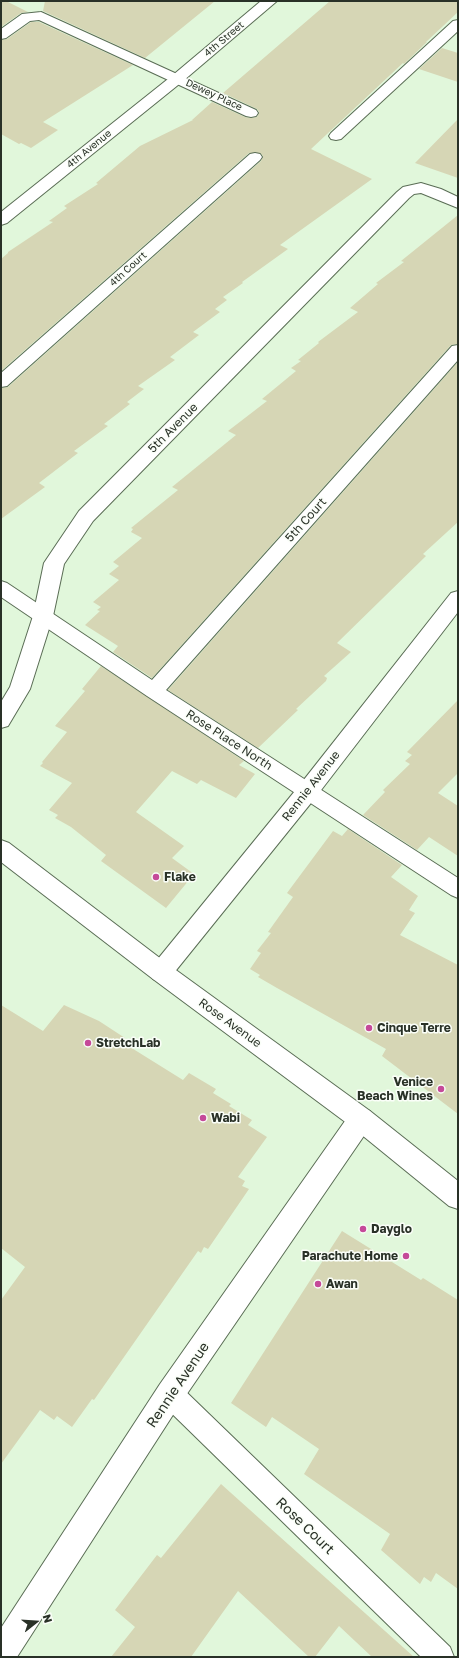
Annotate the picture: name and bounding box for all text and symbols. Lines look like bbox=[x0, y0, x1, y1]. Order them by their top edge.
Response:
street label: 4th Street bbox=[202, 19, 246, 59]
street label: Dewey Place bbox=[184, 77, 244, 113]
street label: 4th Avenue bbox=[64, 127, 114, 171]
street label: 4th Court bbox=[107, 249, 149, 289]
street label: 5th Avenue bbox=[145, 400, 201, 456]
street label: 5th Court bbox=[282, 495, 330, 545]
street label: Rose Place North bbox=[183, 707, 275, 773]
street label: Rennie Avenue bbox=[279, 748, 343, 824]
place label: Flake bbox=[164, 870, 196, 884]
marker: Flake bbox=[151, 872, 161, 882]
street label: Rose Avenue bbox=[196, 995, 264, 1051]
place label: Cinque Terre bbox=[377, 1021, 451, 1035]
marker: Cinque Terre bbox=[364, 1023, 374, 1033]
place label: StretchLab bbox=[96, 1036, 160, 1050]
marker: StretchLab bbox=[83, 1038, 93, 1048]
place label: Venice Beach Wines bbox=[357, 1075, 433, 1103]
marker: Venice Beach Wines bbox=[436, 1084, 446, 1094]
place label: Wabi bbox=[211, 1111, 240, 1125]
marker: Wabi bbox=[198, 1113, 208, 1123]
place label: Dayglo bbox=[371, 1222, 412, 1236]
marker: Dayglo bbox=[358, 1224, 368, 1234]
place label: Parachute Home bbox=[302, 1249, 398, 1263]
marker: Parachute Home bbox=[401, 1251, 411, 1261]
place label: Awan bbox=[326, 1277, 358, 1291]
marker: Awan bbox=[313, 1279, 323, 1289]
street label: Rennie Avenue bbox=[143, 1339, 213, 1431]
street label: Rose Court bbox=[272, 1494, 338, 1558]
north arrow bbox=[16, 1602, 56, 1642]
text: N bbox=[41, 1612, 55, 1624]

